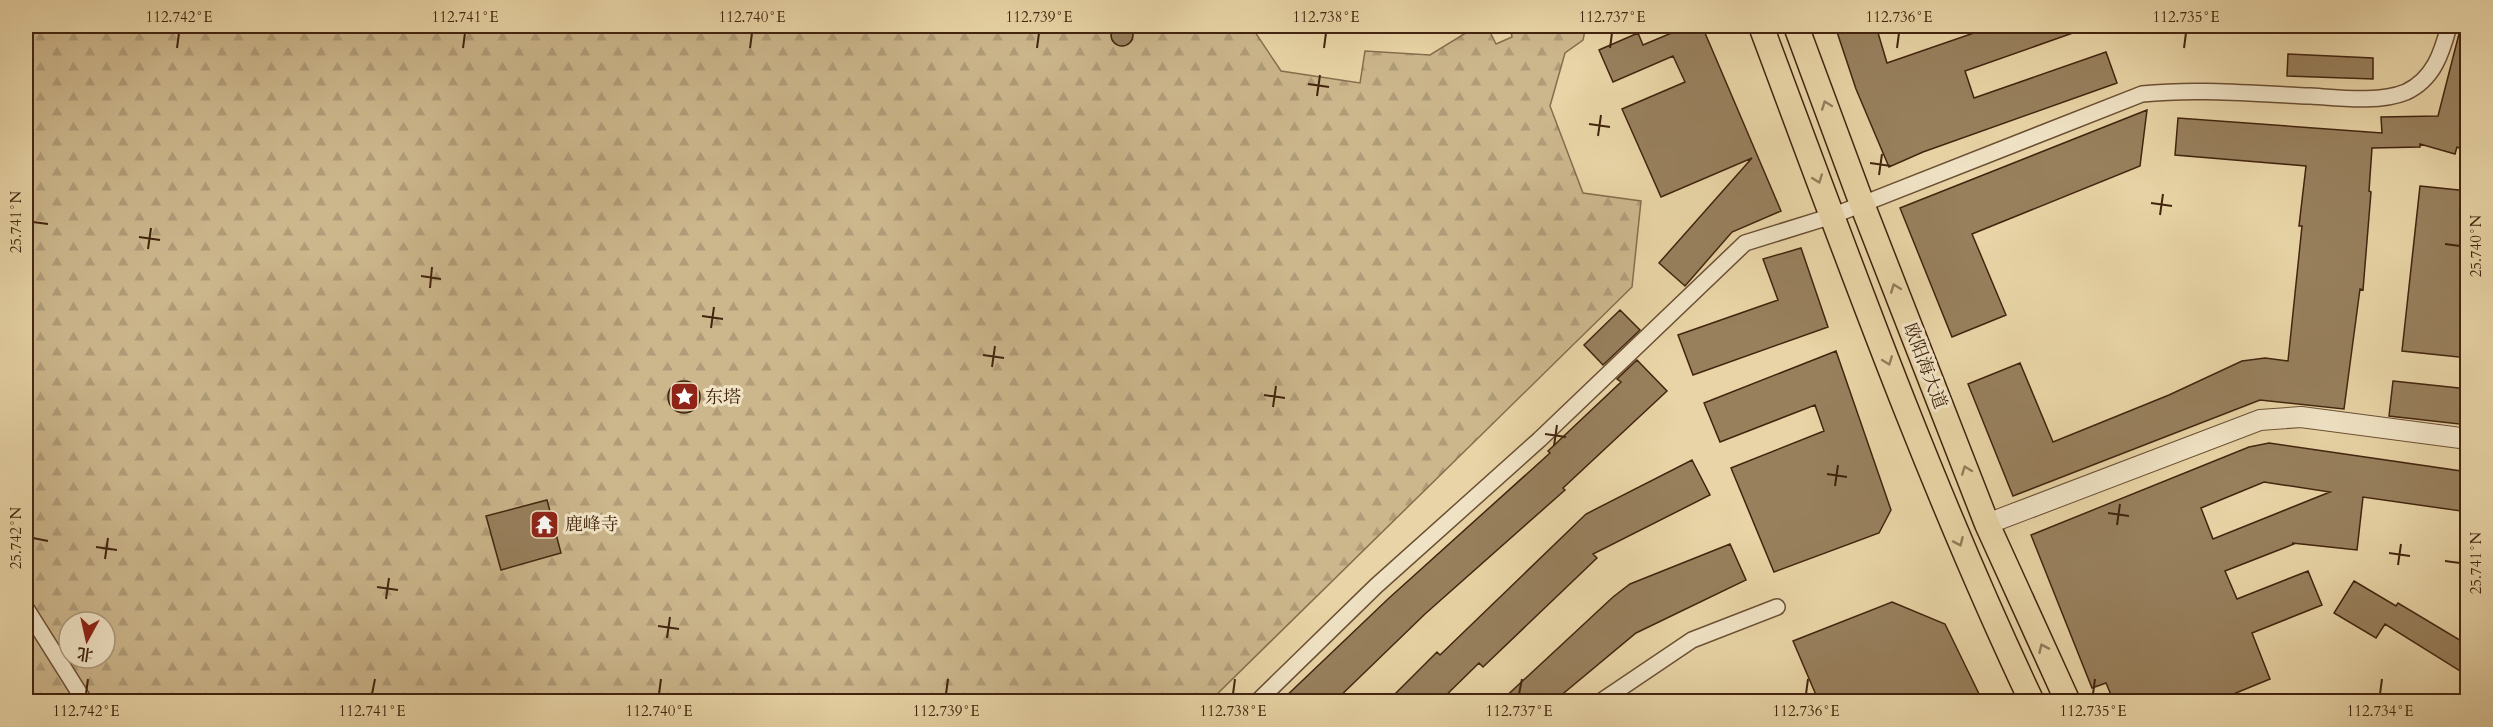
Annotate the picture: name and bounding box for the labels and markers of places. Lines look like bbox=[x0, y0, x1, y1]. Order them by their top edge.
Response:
place icon: 东塔 bbox=[668, 381, 700, 413]
place label: 东塔 bbox=[705, 385, 741, 410]
temple icon: 鹿峰寺 bbox=[528, 508, 560, 540]
place label: 鹿峰寺 bbox=[565, 512, 619, 537]

